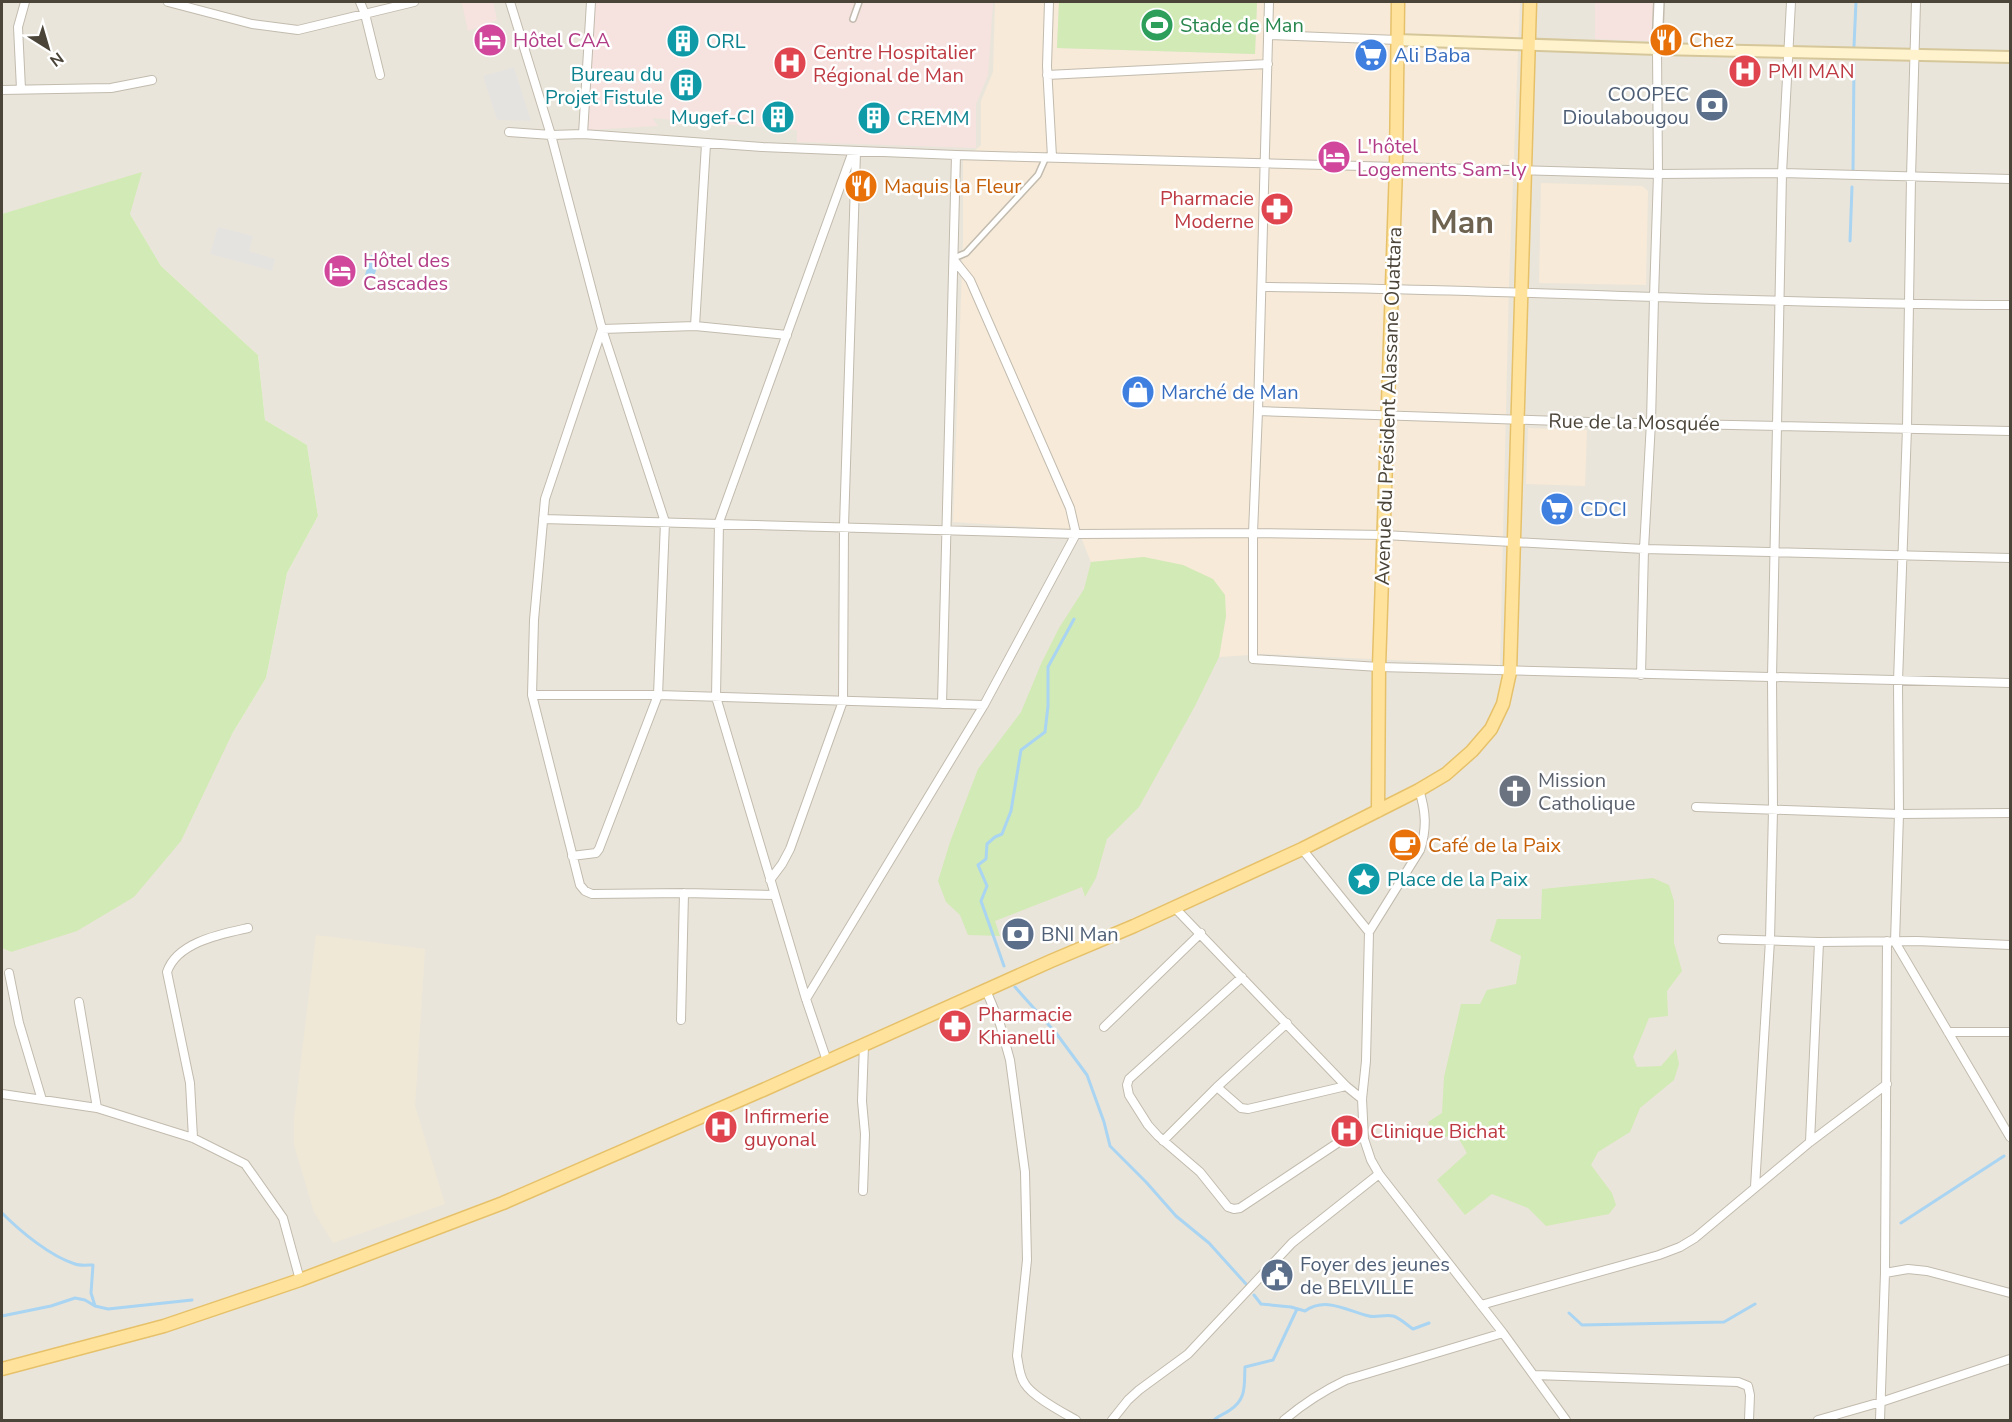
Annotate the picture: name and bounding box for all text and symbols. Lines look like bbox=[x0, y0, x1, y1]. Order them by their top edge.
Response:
sports icon: Stade de Man bbox=[1139, 7, 1175, 43]
place label: Stade de Man bbox=[1180, 12, 1304, 39]
north arrow bbox=[18, 18, 78, 78]
hotel icon: Hôtel CAA bbox=[472, 22, 508, 58]
restaurant icon: Chez bbox=[1648, 22, 1684, 58]
building icon: ORL bbox=[665, 23, 701, 59]
place label: Hôtel CAA bbox=[513, 27, 611, 54]
place label: Chez bbox=[1689, 27, 1734, 54]
place label: ORL bbox=[706, 28, 746, 55]
supermarket icon: Ali Baba bbox=[1353, 37, 1389, 73]
place label: Centre Hospitalier Régional de Man bbox=[813, 39, 976, 89]
place label: Ali Baba bbox=[1394, 42, 1471, 69]
hospital icon: Centre Hospitalier Régional de Man bbox=[772, 45, 808, 81]
text: N bbox=[45, 47, 68, 72]
hospital icon: PMI MAN bbox=[1727, 53, 1763, 89]
place label: PMI MAN bbox=[1768, 58, 1855, 85]
place label: Bureau du Projet Fistule bbox=[545, 61, 663, 111]
building icon: Bureau du Projet Fistule bbox=[668, 67, 704, 103]
place label: COOPEC Dioulabougou bbox=[1563, 81, 1689, 131]
bank icon: COOPEC Dioulabougou bbox=[1694, 87, 1730, 123]
building icon: Mugef-CI bbox=[760, 99, 796, 135]
building icon: CREMM bbox=[856, 100, 892, 136]
place label: Mugef-CI bbox=[671, 104, 755, 131]
place label: CREMM bbox=[897, 105, 970, 132]
place label: L'hôtel Logements Sam-ly bbox=[1357, 133, 1527, 183]
hotel icon: L'hôtel Logements Sam-ly bbox=[1316, 139, 1352, 175]
restaurant icon: Maquis la Fleur bbox=[843, 168, 879, 204]
place label: Maquis la Fleur bbox=[884, 173, 1021, 200]
place label: Pharmacie Moderne bbox=[1160, 185, 1254, 235]
pharmacy icon: Pharmacie Moderne bbox=[1259, 191, 1295, 227]
district label: Man bbox=[1430, 201, 1494, 244]
street label: Avenue du Président Alassane Ouattara bbox=[1369, 226, 1408, 586]
place label: Hôtel des Cascades bbox=[363, 247, 450, 297]
hotel icon: Hôtel des Cascades bbox=[322, 253, 358, 289]
shop icon: Marché de Man bbox=[1120, 374, 1156, 410]
place label: Marché de Man bbox=[1161, 379, 1299, 406]
street label: Rue de la Mosquée bbox=[1548, 408, 1720, 437]
supermarket icon: CDCI bbox=[1539, 491, 1575, 527]
place label: CDCI bbox=[1580, 496, 1627, 523]
place label: Mission Catholique bbox=[1538, 767, 1635, 817]
church icon: Mission Catholique bbox=[1497, 773, 1533, 809]
cafe icon: Café de la Paix bbox=[1387, 827, 1423, 863]
place label: Café de la Paix bbox=[1428, 832, 1561, 859]
place icon: Place de la Paix bbox=[1346, 861, 1382, 897]
place label: Place de la Paix bbox=[1387, 866, 1529, 893]
bank icon: BNI Man bbox=[1000, 916, 1036, 952]
place label: BNI Man bbox=[1041, 921, 1119, 948]
place label: Pharmacie Khianelli bbox=[978, 1001, 1072, 1051]
pharmacy icon: Pharmacie Khianelli bbox=[937, 1008, 973, 1044]
place label: Infirmerie guyonal bbox=[744, 1103, 829, 1153]
hospital icon: Infirmerie guyonal bbox=[703, 1109, 739, 1145]
hospital icon: Clinique Bichat bbox=[1329, 1113, 1365, 1149]
place label: Clinique Bichat bbox=[1370, 1118, 1506, 1145]
place label: Foyer des jeunes de BELVILLE bbox=[1300, 1251, 1450, 1301]
public building icon: Foyer des jeunes de BELVILLE bbox=[1259, 1257, 1295, 1293]

